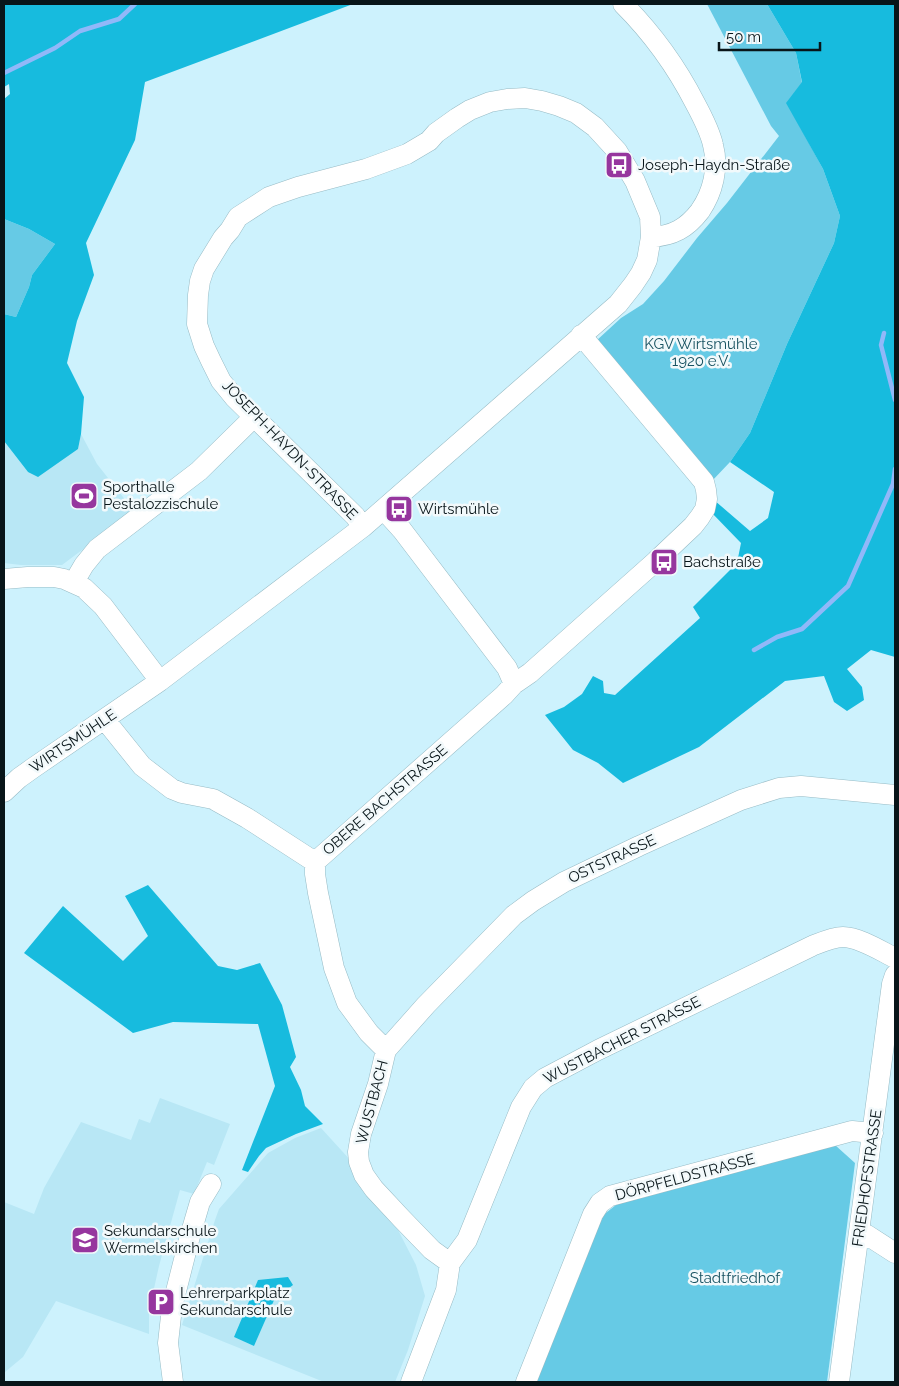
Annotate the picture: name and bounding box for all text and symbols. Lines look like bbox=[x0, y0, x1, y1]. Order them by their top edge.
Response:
scale bar bbox=[719, 20, 820, 52]
text: 50 m bbox=[726, 28, 761, 46]
bus stop icon: Joseph-Haydn-Straße bbox=[604, 150, 634, 180]
place label: Joseph-Haydn-Straße bbox=[638, 156, 790, 174]
park label: KGV Wirtsmühle 1920 e.V. bbox=[644, 335, 758, 370]
street label: JOSEPH-HAYDN-STRASSE bbox=[219, 376, 361, 524]
place label: Sporthalle Pestalozzischule bbox=[103, 478, 219, 513]
sports icon: Sporthalle Pestalozzischule bbox=[69, 481, 99, 511]
bus stop icon: Wirtsmühle bbox=[384, 494, 414, 524]
place label: Wirtsmühle bbox=[418, 500, 499, 518]
bus stop icon: Bachstraße bbox=[649, 547, 679, 577]
place label: Bachstraße bbox=[683, 553, 761, 571]
street label: WIRTSMÜHLE bbox=[26, 705, 120, 777]
street label: OBERE BACHSTRASSE bbox=[319, 741, 451, 859]
street label: OSTSTRASSE bbox=[565, 831, 659, 887]
street label: WUSTBACHER STRASSE bbox=[540, 992, 704, 1088]
street label: WUSTBACH bbox=[352, 1058, 392, 1146]
street label: FRIEDHOFSTRASSE bbox=[848, 1108, 886, 1248]
street label: DÖRPFELDSTRASSE bbox=[613, 1149, 757, 1204]
place label: Sekundarschule Wermelskirchen bbox=[104, 1222, 217, 1257]
school or university icon: Sekundarschule Wermelskirchen bbox=[70, 1225, 100, 1255]
park label: Stadtfriedhof bbox=[690, 1269, 781, 1287]
place label: Lehrerparkplatz Sekundarschule bbox=[180, 1284, 293, 1319]
parking icon: Lehrerparkplatz Sekundarschule bbox=[146, 1287, 176, 1317]

